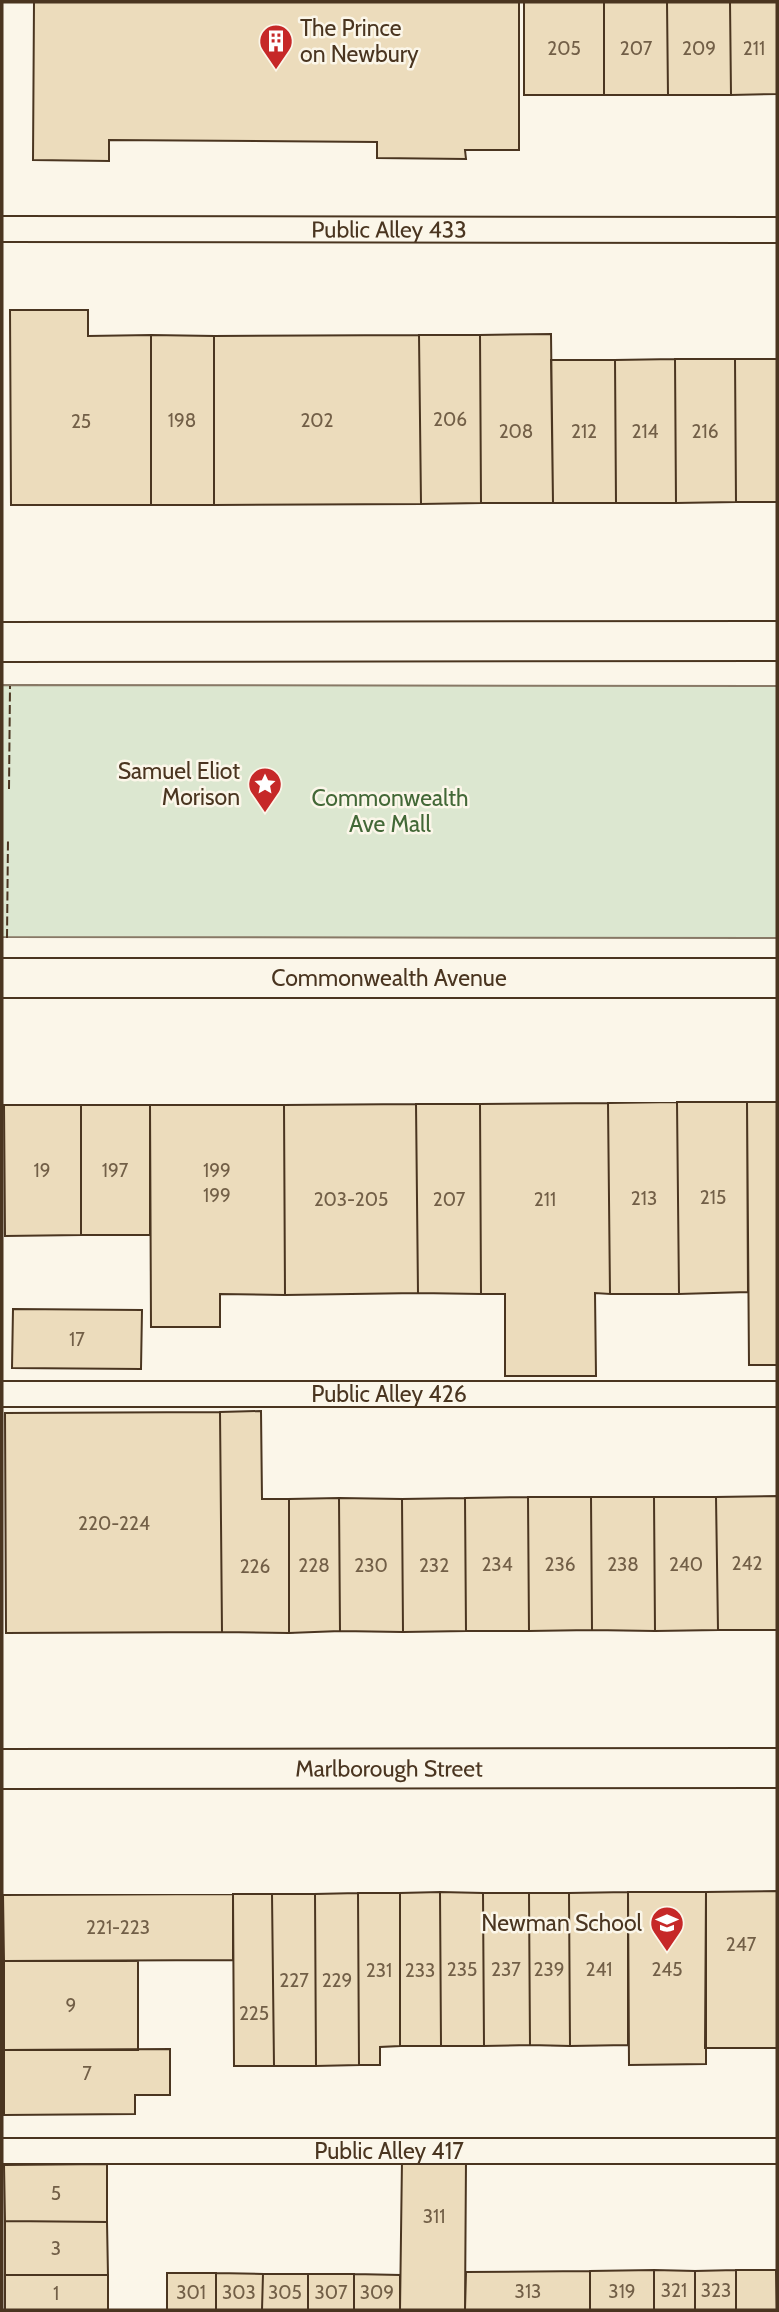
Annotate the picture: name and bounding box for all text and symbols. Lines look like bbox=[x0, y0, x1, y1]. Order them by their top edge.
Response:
place label: The Prince on Newbury bbox=[300, 14, 419, 68]
building icon: The Prince on Newbury bbox=[257, 22, 295, 71]
house number: 205 bbox=[547, 37, 581, 60]
house number: 207 bbox=[620, 37, 653, 60]
house number: 209 bbox=[682, 37, 716, 60]
house number: 211 bbox=[743, 37, 765, 60]
street label: Public Alley 433 bbox=[311, 215, 467, 244]
house number: 206 bbox=[433, 408, 467, 431]
house number: 198 bbox=[168, 409, 196, 432]
house number: 202 bbox=[300, 409, 334, 432]
house number: 25 bbox=[71, 410, 91, 433]
house number: 208 bbox=[499, 420, 533, 443]
house number: 212 bbox=[571, 420, 597, 443]
house number: 214 bbox=[631, 420, 659, 443]
house number: 216 bbox=[692, 420, 718, 443]
place label: Samuel Eliot Morison bbox=[118, 757, 240, 811]
place icon: Samuel Eliot Morison bbox=[246, 765, 284, 814]
park label: Commonwealth Ave Mall bbox=[311, 784, 469, 838]
street label: Commonwealth Avenue bbox=[271, 964, 507, 992]
house number: 19 bbox=[34, 1159, 51, 1182]
house number: 197 bbox=[102, 1159, 129, 1182]
house number: 199 bbox=[203, 1159, 231, 1182]
house number: 199 bbox=[203, 1184, 231, 1207]
house number: 215 bbox=[700, 1186, 726, 1209]
house number: 213 bbox=[631, 1187, 657, 1210]
house number: 203-205 bbox=[314, 1188, 388, 1211]
house number: 207 bbox=[433, 1188, 466, 1211]
house number: 211 bbox=[534, 1188, 556, 1211]
house number: 17 bbox=[69, 1328, 85, 1351]
street label: Public Alley 426 bbox=[311, 1380, 467, 1408]
house number: 220-224 bbox=[78, 1512, 150, 1535]
house number: 242 bbox=[732, 1552, 762, 1575]
house number: 234 bbox=[481, 1553, 513, 1576]
house number: 236 bbox=[544, 1553, 576, 1576]
house number: 238 bbox=[607, 1553, 639, 1576]
house number: 240 bbox=[669, 1553, 703, 1576]
house number: 228 bbox=[298, 1554, 330, 1577]
house number: 230 bbox=[354, 1554, 388, 1577]
house number: 232 bbox=[419, 1554, 449, 1577]
house number: 226 bbox=[240, 1555, 270, 1578]
street label: Marlborough Street bbox=[295, 1754, 483, 1783]
school or university icon: Newman School bbox=[648, 1904, 686, 1953]
place label: Newman School bbox=[481, 1909, 643, 1937]
house number: 221-223 bbox=[86, 1916, 150, 1939]
house number: 247 bbox=[726, 1933, 757, 1956]
house number: 235 bbox=[447, 1958, 477, 1981]
house number: 237 bbox=[491, 1958, 521, 1981]
house number: 239 bbox=[533, 1958, 565, 1981]
house number: 241 bbox=[585, 1958, 613, 1981]
house number: 245 bbox=[651, 1958, 683, 1981]
house number: 231 bbox=[366, 1959, 392, 1982]
house number: 233 bbox=[405, 1959, 435, 1982]
house number: 227 bbox=[279, 1969, 309, 1992]
house number: 229 bbox=[322, 1969, 352, 1992]
house number: 9 bbox=[66, 1994, 76, 2017]
house number: 225 bbox=[239, 2002, 269, 2025]
house number: 7 bbox=[82, 2062, 92, 2085]
street label: Public Alley 417 bbox=[314, 2137, 464, 2165]
house number: 5 bbox=[51, 2182, 61, 2205]
house number: 311 bbox=[423, 2205, 445, 2228]
house number: 3 bbox=[51, 2237, 61, 2260]
house number: 321 bbox=[661, 2279, 687, 2302]
house number: 323 bbox=[701, 2279, 731, 2302]
house number: 313 bbox=[515, 2280, 541, 2303]
house number: 319 bbox=[608, 2280, 636, 2303]
house number: 301 bbox=[176, 2281, 206, 2304]
house number: 303 bbox=[222, 2281, 256, 2304]
house number: 305 bbox=[268, 2281, 302, 2304]
house number: 307 bbox=[315, 2281, 348, 2304]
house number: 309 bbox=[360, 2281, 394, 2304]
house number: 1 bbox=[53, 2282, 59, 2305]

